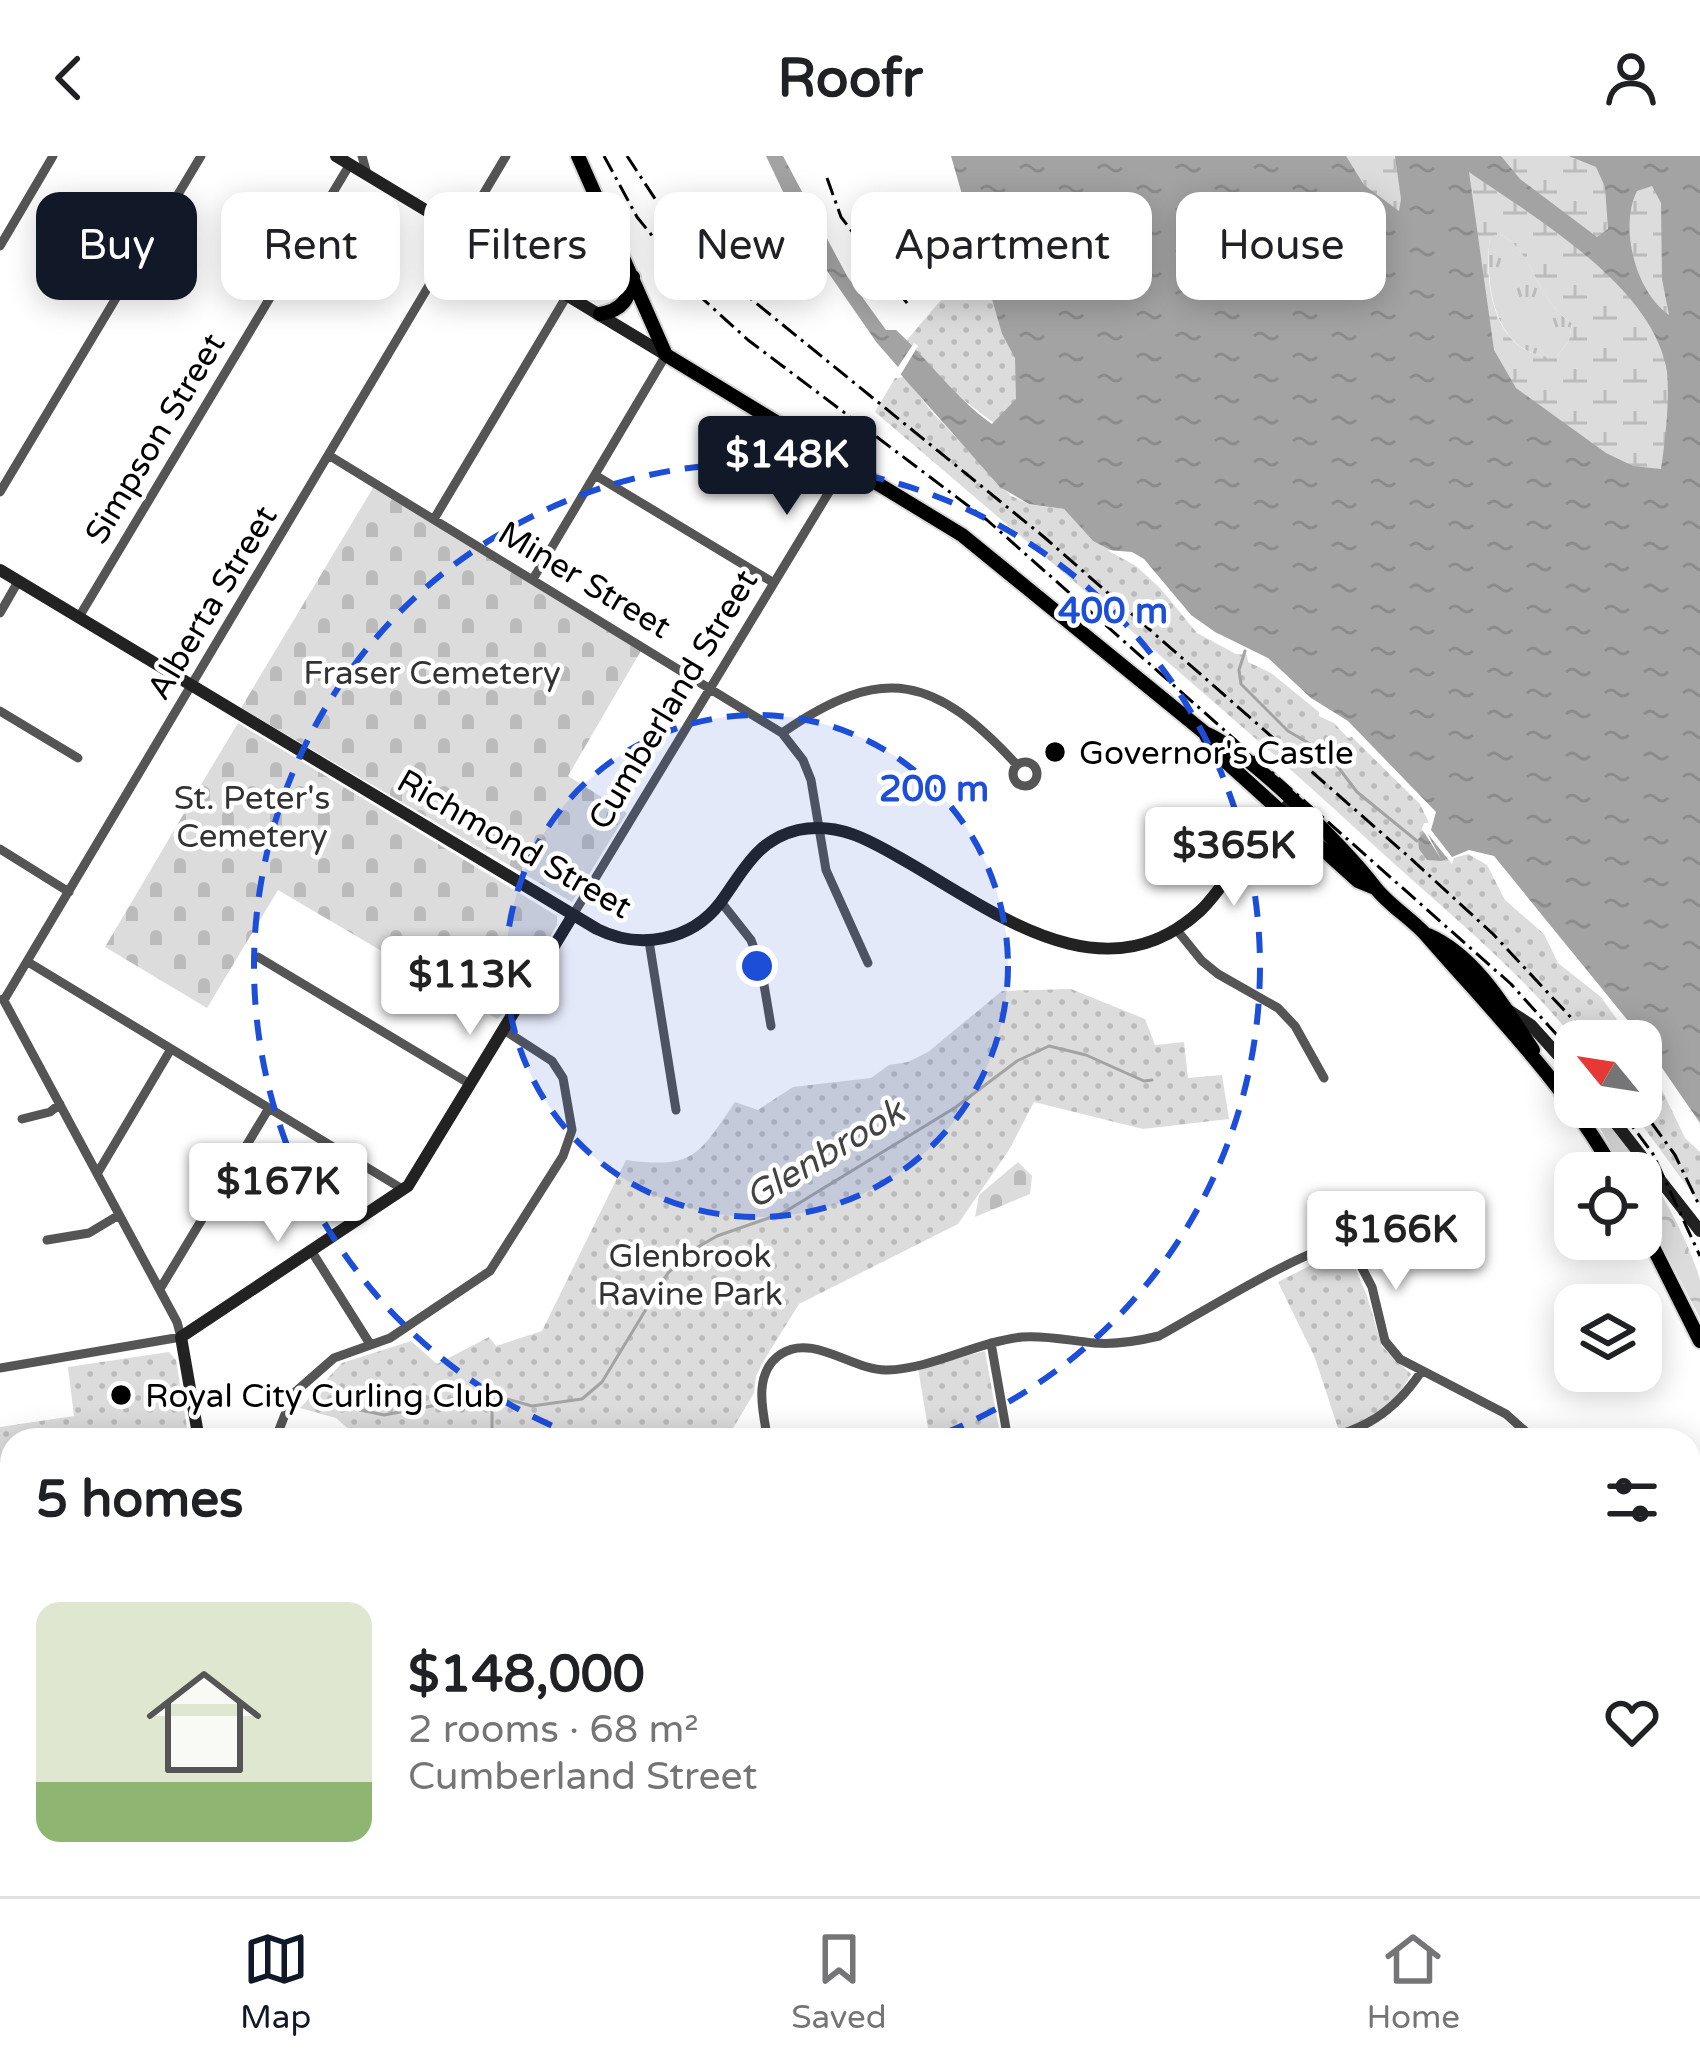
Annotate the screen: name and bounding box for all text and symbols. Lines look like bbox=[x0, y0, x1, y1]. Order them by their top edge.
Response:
icon: back bbox=[36, 45, 102, 111]
icon: person bbox=[1598, 45, 1664, 111]
text: Roofr bbox=[777, 46, 923, 111]
chip: Buy bbox=[36, 192, 197, 300]
chip: Rent bbox=[221, 192, 400, 300]
chip: Filters bbox=[424, 192, 630, 300]
chip: New bbox=[654, 192, 827, 300]
chip: Apartment bbox=[851, 192, 1152, 300]
chip: House bbox=[1176, 192, 1386, 300]
street label: Simpson Street bbox=[77, 327, 233, 551]
pin: $148K bbox=[703, 416, 871, 518]
text: $148K bbox=[725, 431, 849, 478]
street label: Alberta Street bbox=[139, 499, 285, 707]
street label: Miner Street bbox=[491, 514, 677, 647]
street label: Cumberland Street bbox=[580, 563, 766, 837]
text: 400 m bbox=[1058, 590, 1168, 633]
park label: Fraser Cemetery bbox=[303, 654, 561, 693]
place label: Governor's Castle bbox=[1079, 734, 1354, 773]
marker: Governor's Castle bbox=[1042, 739, 1068, 765]
street label: Richmond Street bbox=[390, 762, 638, 927]
text: 200 m bbox=[879, 768, 989, 811]
park label: St. Peter's Cemetery bbox=[174, 779, 330, 856]
pin: $365K bbox=[1150, 807, 1318, 909]
text: $365K bbox=[1172, 822, 1296, 869]
pin: $113K bbox=[386, 936, 554, 1038]
centre of rings bbox=[736, 945, 778, 987]
text: $113K bbox=[408, 951, 532, 998]
north arrow bbox=[1554, 1020, 1662, 1128]
map controls bbox=[1554, 1020, 1662, 1392]
water label: Glenbrook bbox=[737, 1089, 914, 1219]
pin: $167K bbox=[194, 1143, 362, 1245]
button: locate bbox=[1554, 1152, 1662, 1260]
text: $167K bbox=[216, 1158, 340, 1205]
pin: $166K bbox=[1312, 1191, 1480, 1293]
text: $166K bbox=[1334, 1206, 1458, 1253]
park label: Glenbrook Ravine Park bbox=[597, 1237, 783, 1314]
button: layers bbox=[1554, 1284, 1662, 1392]
place label: Royal City Curling Club bbox=[145, 1377, 504, 1416]
marker: Royal City Curling Club bbox=[108, 1382, 134, 1408]
icon: filters bbox=[1599, 1467, 1665, 1533]
text: 5 homes bbox=[36, 1469, 244, 1531]
text: $148,000 bbox=[408, 1644, 645, 1706]
icon: home bbox=[132, 1650, 276, 1794]
icon: heart bbox=[1599, 1689, 1665, 1755]
text: 2 rooms · 68 m² bbox=[408, 1706, 699, 1753]
text: Cumberland Street bbox=[408, 1753, 757, 1800]
tab: Map bbox=[240, 1926, 311, 2037]
tab: Saved bbox=[791, 1926, 887, 2037]
tab: Home bbox=[1367, 1926, 1460, 2037]

